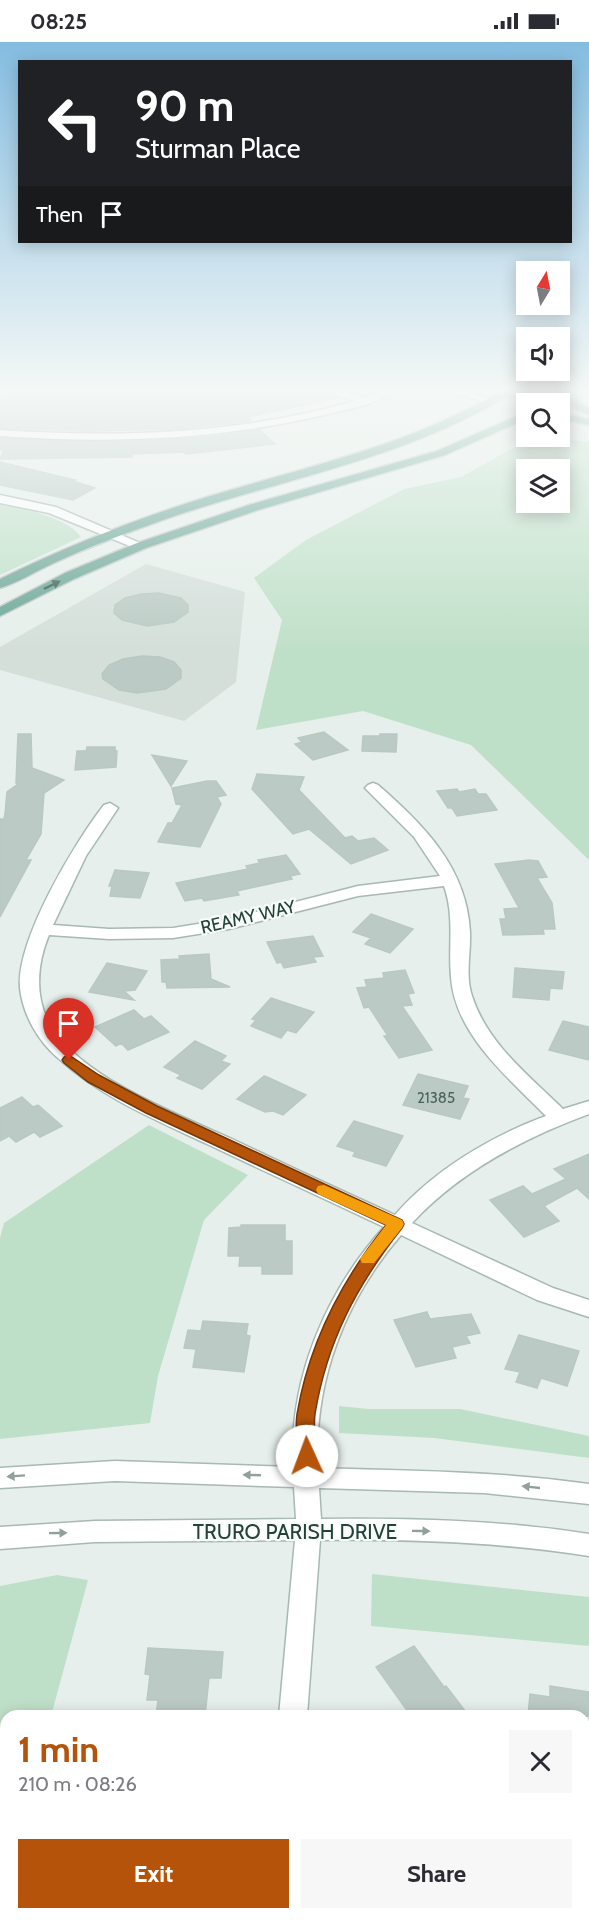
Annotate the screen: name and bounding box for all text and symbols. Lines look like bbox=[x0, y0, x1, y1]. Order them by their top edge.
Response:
text: 08:25 bbox=[30, 8, 87, 35]
text: 90 m bbox=[135, 80, 234, 132]
icon: left bbox=[36, 84, 114, 162]
text: Sturman Place bbox=[135, 132, 300, 165]
icon: arrive bbox=[95, 198, 128, 231]
text: Then bbox=[36, 201, 83, 228]
north arrow bbox=[516, 261, 570, 315]
map controls bbox=[516, 261, 570, 513]
button: sound bbox=[516, 327, 570, 381]
button: search bbox=[516, 393, 570, 447]
button: layers bbox=[516, 459, 570, 513]
one-way arrow bbox=[43, 581, 60, 590]
street label: REAMY WAY bbox=[198, 895, 298, 939]
pin bbox=[43, 998, 94, 1060]
icon: arrive bbox=[52, 1007, 85, 1040]
house number: 21385 bbox=[417, 1089, 455, 1107]
position arrow bbox=[275, 1424, 339, 1488]
one-way arrow bbox=[243, 1470, 262, 1479]
one-way arrow bbox=[6, 1472, 25, 1481]
one-way arrow bbox=[521, 1482, 540, 1491]
street label: TRURO PARISH DRIVE bbox=[193, 1519, 397, 1544]
one-way arrow bbox=[412, 1526, 431, 1536]
one-way arrow bbox=[49, 1528, 68, 1538]
text: 1 min bbox=[18, 1727, 99, 1771]
button: close bbox=[509, 1730, 572, 1793]
text: 210 m · 08:26 bbox=[18, 1772, 137, 1796]
button: Exit bbox=[18, 1839, 289, 1908]
button: Share bbox=[301, 1839, 572, 1908]

